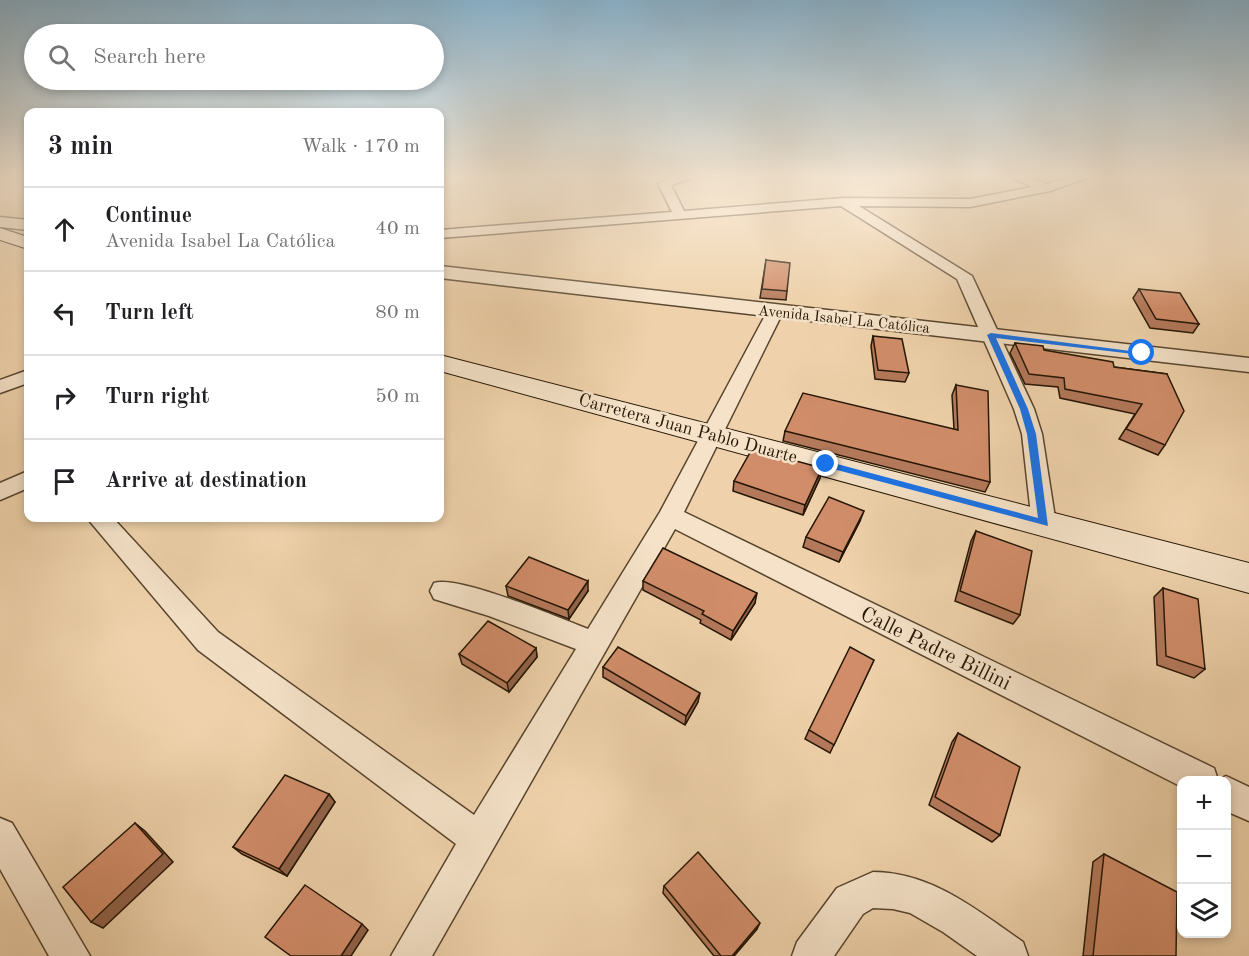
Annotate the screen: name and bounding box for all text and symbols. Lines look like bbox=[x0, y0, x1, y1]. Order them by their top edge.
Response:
search box bbox=[24, 24, 444, 90]
icon: search bbox=[45, 41, 78, 74]
text: Search here bbox=[93, 46, 206, 68]
text: 3 min bbox=[48, 134, 113, 160]
text: Walk · 170 m bbox=[301, 137, 420, 157]
text: Continue bbox=[105, 205, 192, 227]
icon: ahead bbox=[48, 213, 81, 246]
text: 40 m bbox=[375, 219, 420, 239]
text: Avenida Isabel La Católica bbox=[105, 232, 335, 252]
icon: left bbox=[48, 297, 81, 330]
text: Turn left bbox=[105, 302, 194, 324]
text: 80 m bbox=[375, 303, 420, 323]
street label: Avenida Isabel La Católica bbox=[757, 304, 931, 337]
route start bbox=[1128, 339, 1154, 365]
icon: right bbox=[48, 381, 81, 414]
text: Turn right bbox=[105, 386, 209, 408]
text: 50 m bbox=[375, 387, 420, 407]
street label: Carretera Juan Pablo Duarte bbox=[576, 391, 799, 467]
route end bbox=[812, 450, 838, 476]
icon: arrive bbox=[48, 465, 81, 498]
text: Arrive at destination bbox=[105, 470, 307, 492]
street label: Calle Padre Billini bbox=[857, 604, 1014, 695]
map controls bbox=[1177, 776, 1231, 938]
button: + bbox=[1177, 776, 1231, 830]
button: − bbox=[1177, 830, 1231, 884]
button: layers bbox=[1177, 884, 1231, 938]

